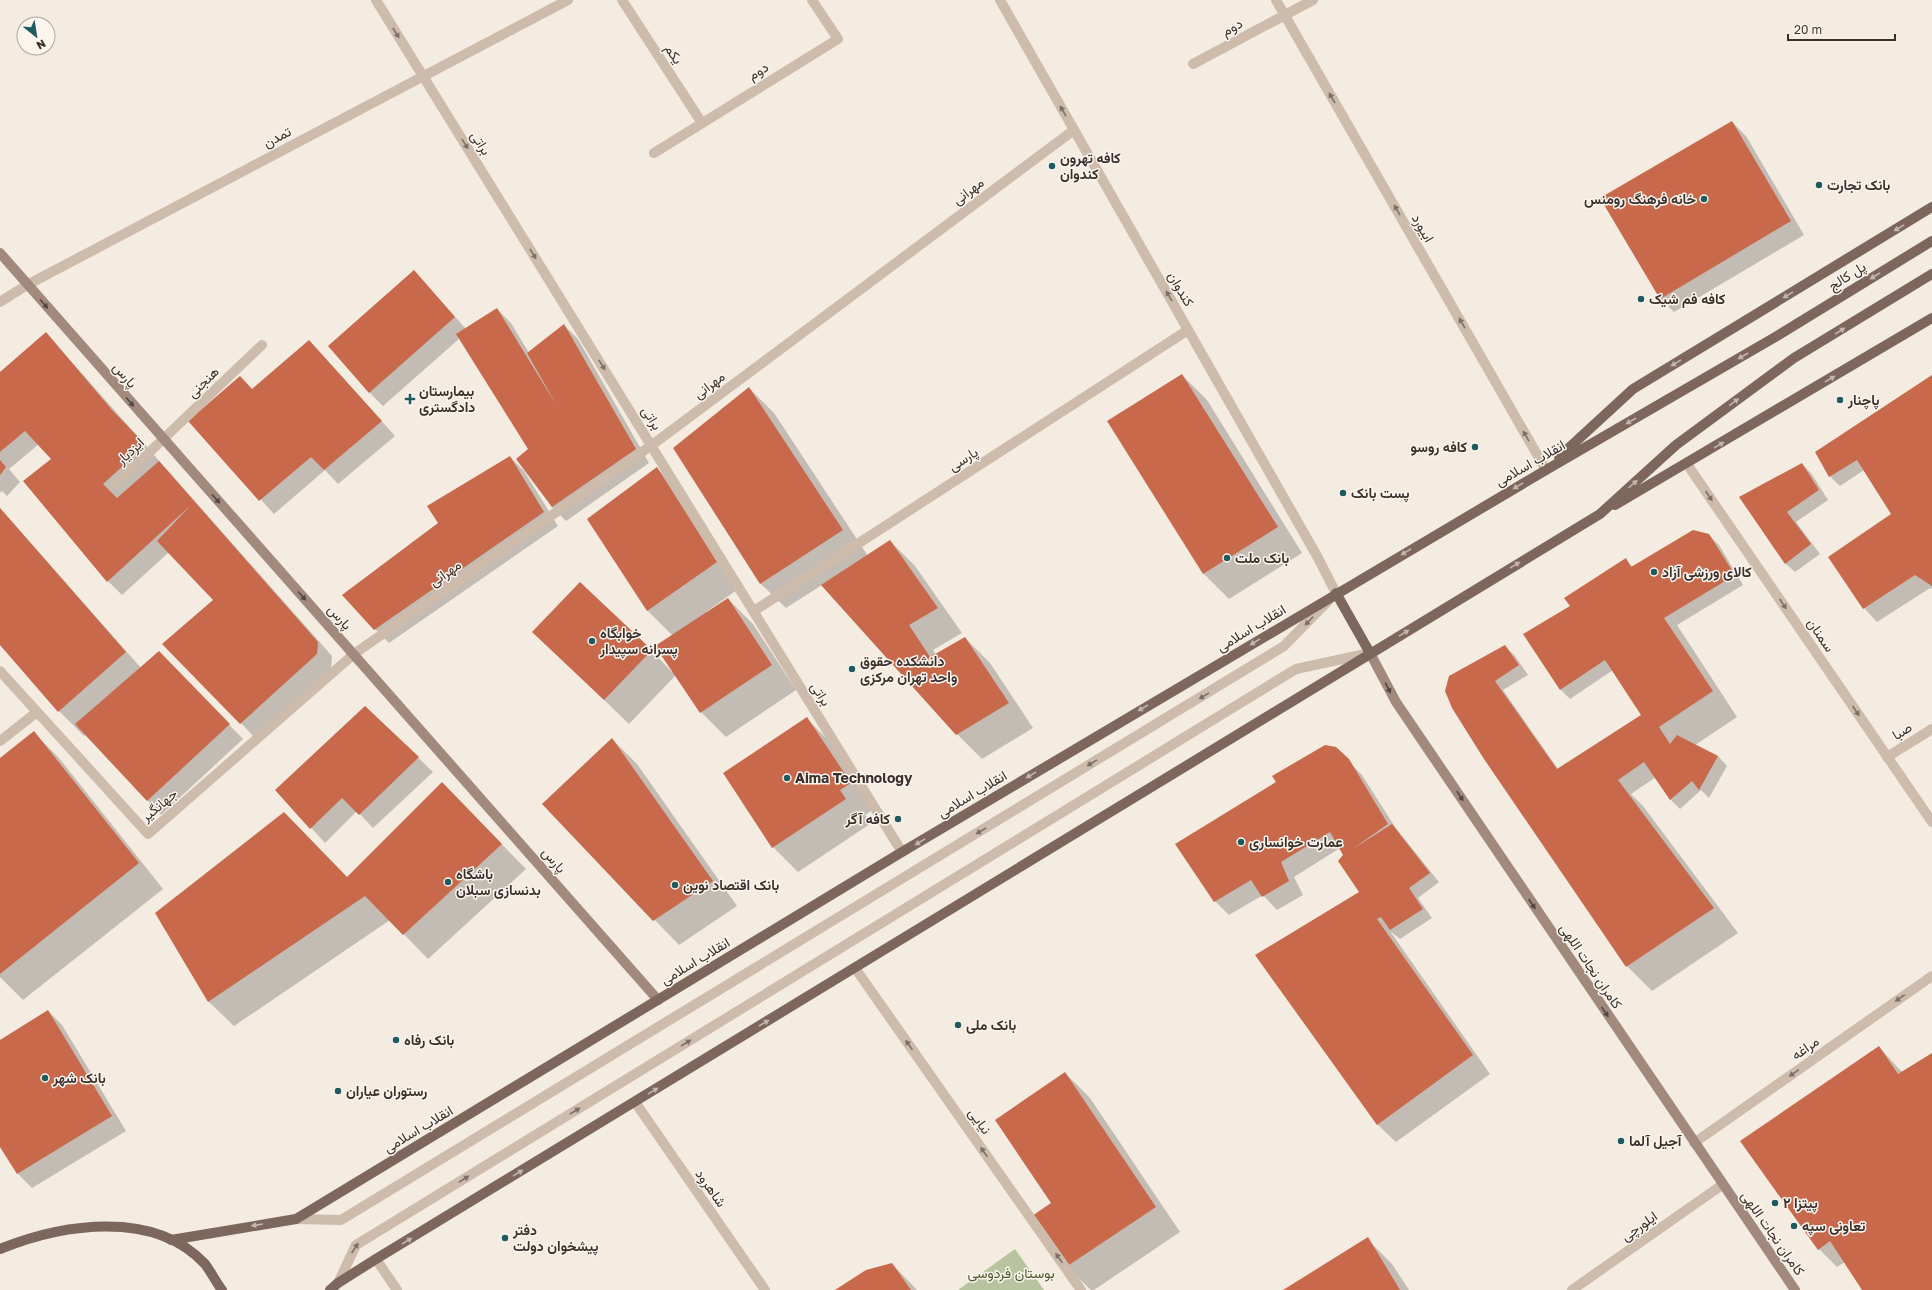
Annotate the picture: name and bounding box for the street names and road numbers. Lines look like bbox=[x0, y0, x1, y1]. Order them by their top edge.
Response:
street label: دوم bbox=[1218, 14, 1246, 40]
street label: یکم bbox=[661, 41, 687, 67]
street label: دوم bbox=[744, 58, 772, 84]
street label: تمدن bbox=[260, 122, 294, 152]
street label: براتی bbox=[467, 128, 495, 158]
street label: مهرانی bbox=[949, 173, 987, 209]
street label: ابیورد bbox=[1408, 211, 1438, 245]
street label: پل کالج bbox=[1825, 257, 1870, 296]
street label: کندوان bbox=[1164, 268, 1198, 310]
street label: پارس bbox=[108, 358, 141, 392]
street label: هنجنی bbox=[183, 362, 223, 402]
street label: مهرانی bbox=[690, 367, 728, 403]
street label: براتی bbox=[638, 403, 666, 433]
street label: ایزدیار bbox=[111, 434, 148, 469]
street label: انقلاب اسلامی bbox=[1492, 436, 1568, 490]
street label: پارسی bbox=[945, 443, 982, 476]
street label: مهرانی bbox=[425, 556, 465, 590]
street label: پارس bbox=[323, 600, 356, 634]
street label: انقلاب اسلامی bbox=[1213, 600, 1289, 656]
street label: سمنان bbox=[1803, 615, 1839, 655]
street label: براتی bbox=[807, 679, 835, 709]
street label: صبا bbox=[1889, 718, 1916, 744]
street label: انقلاب اسلامی bbox=[934, 766, 1010, 822]
street label: جهانگیر bbox=[136, 785, 181, 826]
street label: پارس bbox=[537, 843, 570, 877]
street label: کامران نجات اللهی bbox=[1556, 920, 1626, 1012]
street label: انقلاب اسلامی bbox=[657, 933, 733, 989]
street label: مراغه bbox=[1788, 1032, 1822, 1064]
street label: انقلاب اسلامی bbox=[380, 1101, 456, 1157]
street label: نیایی bbox=[965, 1104, 995, 1138]
street label: شاهرود bbox=[691, 1165, 731, 1211]
street label: کامران نجات اللهی bbox=[1737, 1187, 1809, 1279]
street label: ایلورچی bbox=[1617, 1207, 1661, 1246]

